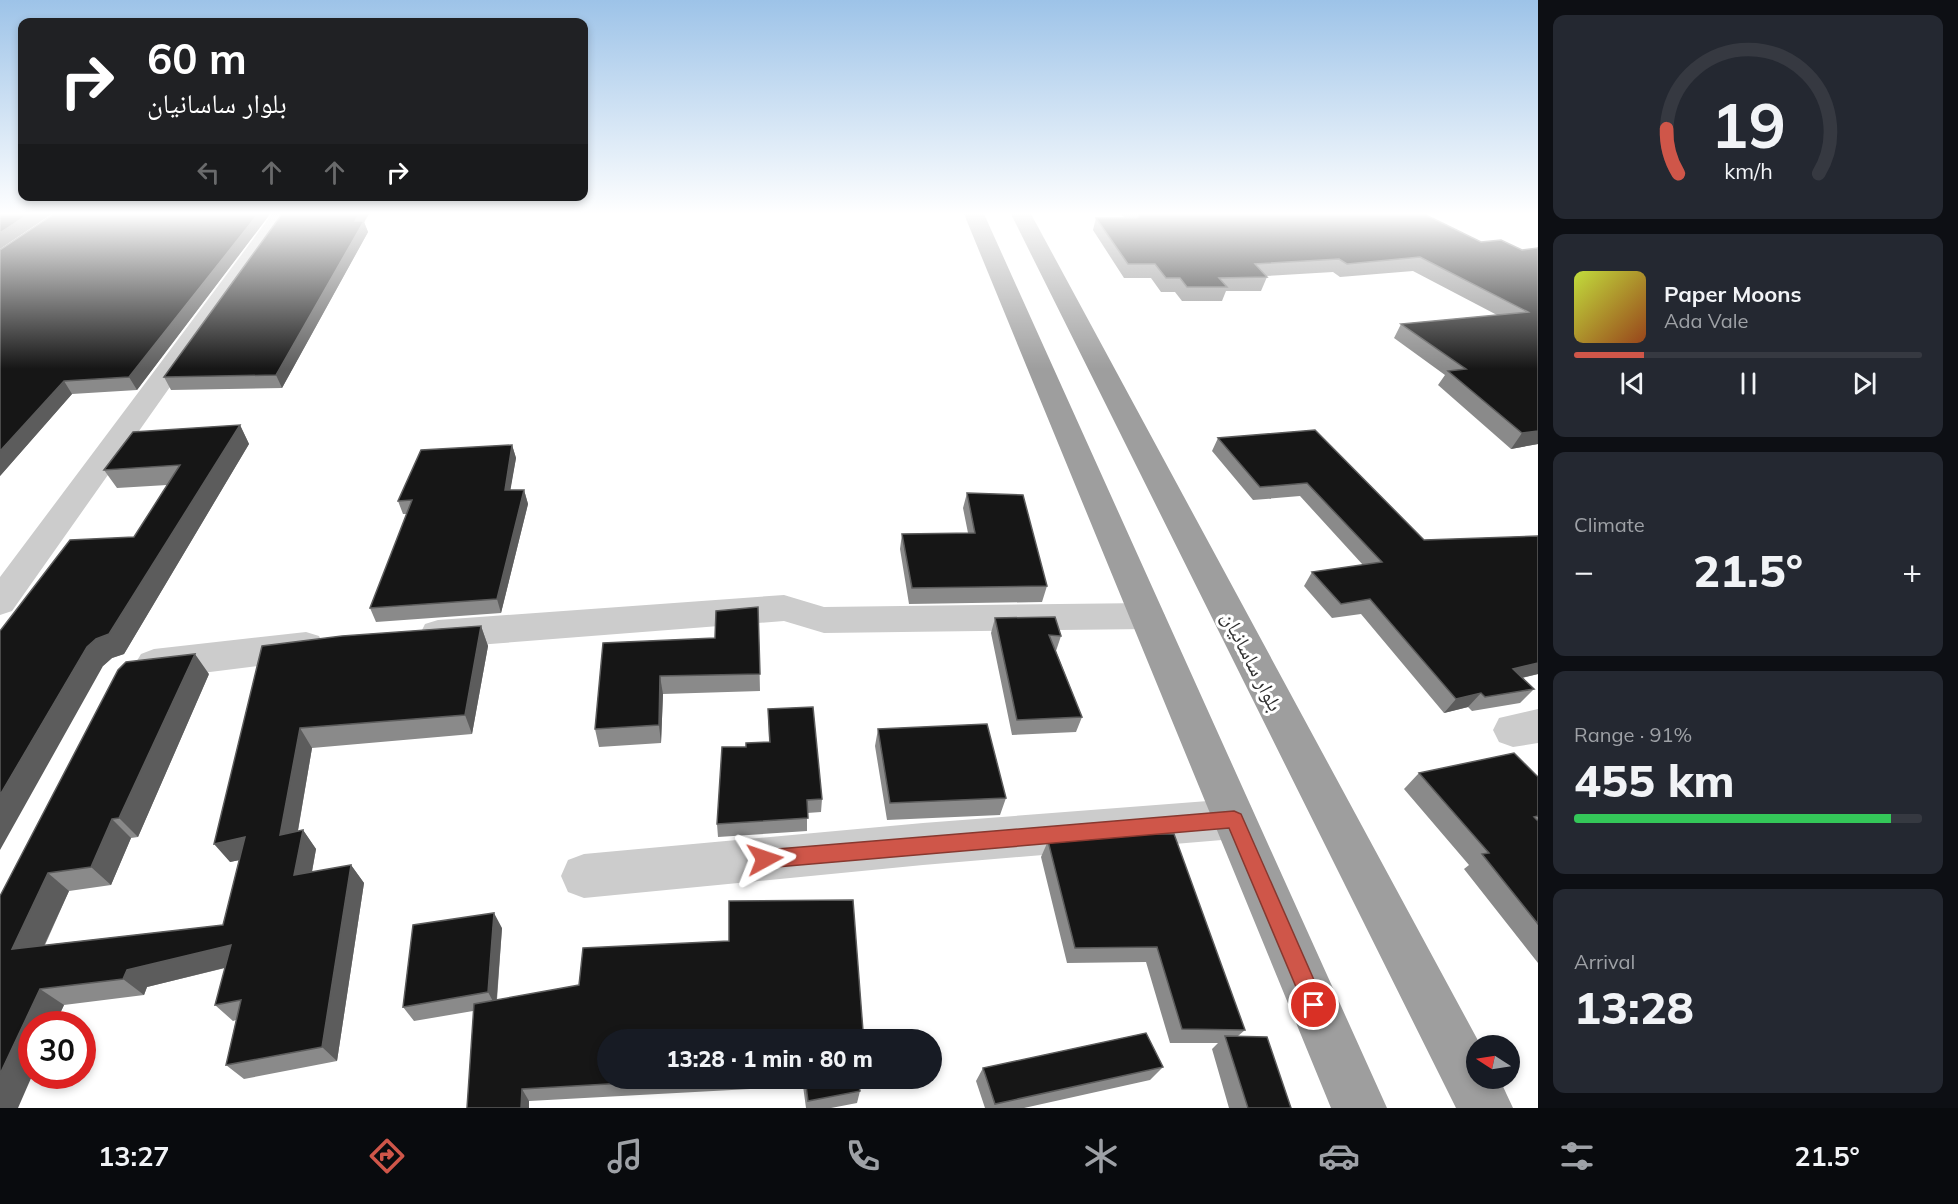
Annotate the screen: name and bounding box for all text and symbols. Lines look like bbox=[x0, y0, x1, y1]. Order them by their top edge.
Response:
text: 60 m bbox=[147, 32, 247, 85]
icon: right bbox=[48, 42, 126, 120]
text: 19 bbox=[1711, 85, 1785, 164]
text: بلوار ساسانیان bbox=[147, 86, 287, 120]
icon: left bbox=[192, 156, 225, 189]
icon: ahead bbox=[255, 156, 288, 189]
icon: ahead bbox=[318, 156, 351, 189]
icon: right bbox=[381, 156, 414, 189]
text: km/h bbox=[1724, 157, 1772, 184]
text: Paper Moons bbox=[1664, 280, 1802, 308]
text: Ada Vale bbox=[1664, 308, 1748, 333]
icon: previous bbox=[1616, 367, 1649, 400]
icon: pause bbox=[1732, 367, 1765, 400]
icon: next bbox=[1848, 367, 1881, 400]
text: Climate bbox=[1574, 512, 1645, 537]
text: 21.5° bbox=[1693, 542, 1803, 598]
text: − bbox=[1574, 550, 1594, 591]
text: + bbox=[1902, 550, 1922, 591]
street label: بلوار ساسانیان bbox=[1217, 607, 1289, 715]
text: Range · 91% bbox=[1574, 722, 1692, 747]
text: 455 km bbox=[1574, 752, 1735, 808]
position arrow bbox=[733, 827, 797, 891]
text: Arrival bbox=[1574, 949, 1635, 974]
pin bbox=[1288, 979, 1339, 1030]
text: 13:28 bbox=[1574, 979, 1694, 1035]
icon: arrive bbox=[1297, 988, 1330, 1021]
speed limit sign: 30 bbox=[18, 1011, 96, 1089]
north arrow bbox=[1466, 1035, 1520, 1089]
map controls bbox=[1466, 1035, 1520, 1089]
text: 13:28 · 1 min · 80 m bbox=[666, 1045, 873, 1073]
icon: directions bbox=[366, 1135, 408, 1177]
icon: music bbox=[604, 1135, 646, 1177]
icon: phone bbox=[842, 1135, 884, 1177]
icon: climate bbox=[1080, 1135, 1122, 1177]
icon: car bbox=[1318, 1135, 1360, 1177]
icon: filters bbox=[1556, 1135, 1598, 1177]
text: 13:27 bbox=[98, 1139, 170, 1173]
text: 21.5° bbox=[1794, 1139, 1860, 1173]

